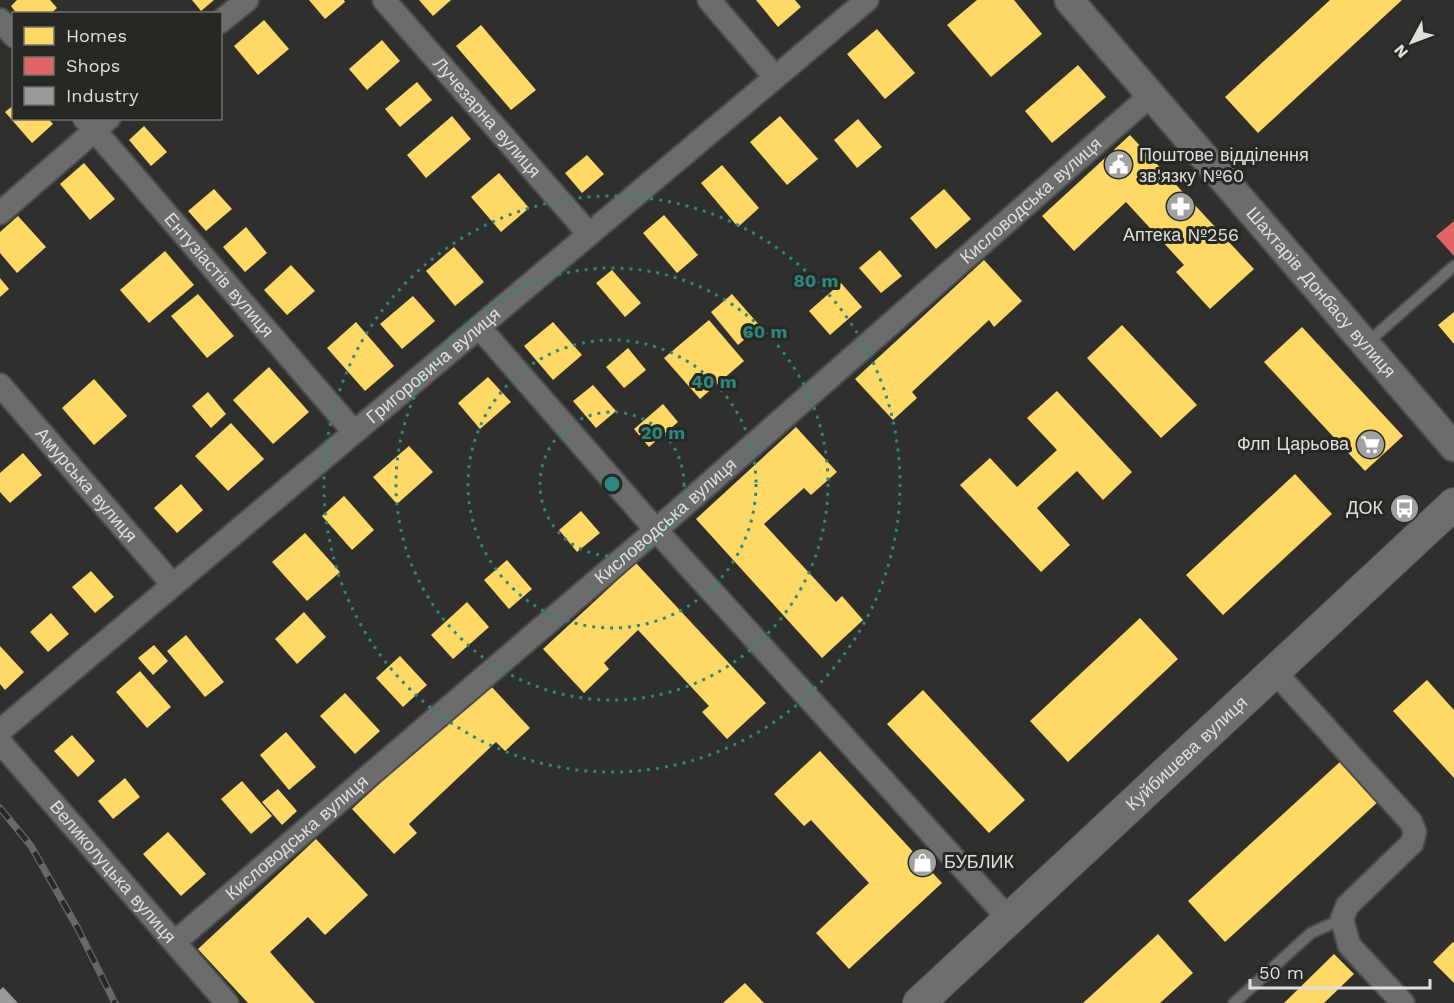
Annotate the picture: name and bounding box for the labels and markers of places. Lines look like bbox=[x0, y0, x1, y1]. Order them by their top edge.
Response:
place label: Поштове відділення зв'язку №60 bbox=[1139, 144, 1309, 186]
public building icon: Поштове відділення зв'язку №60 bbox=[1102, 149, 1134, 181]
pharmacy icon: Аптека №256 bbox=[1165, 190, 1197, 222]
place label: Аптека №256 bbox=[1123, 224, 1239, 245]
supermarket icon: Флп Царьова bbox=[1354, 428, 1386, 460]
place label: Флп Царьова bbox=[1237, 433, 1350, 454]
centre of rings bbox=[602, 474, 622, 494]
bus stop icon: ДОК bbox=[1388, 492, 1420, 524]
place label: ДОК bbox=[1346, 497, 1384, 518]
shop icon: БУБЛИК bbox=[907, 846, 939, 878]
place label: БУБЛИК bbox=[944, 851, 1014, 872]

